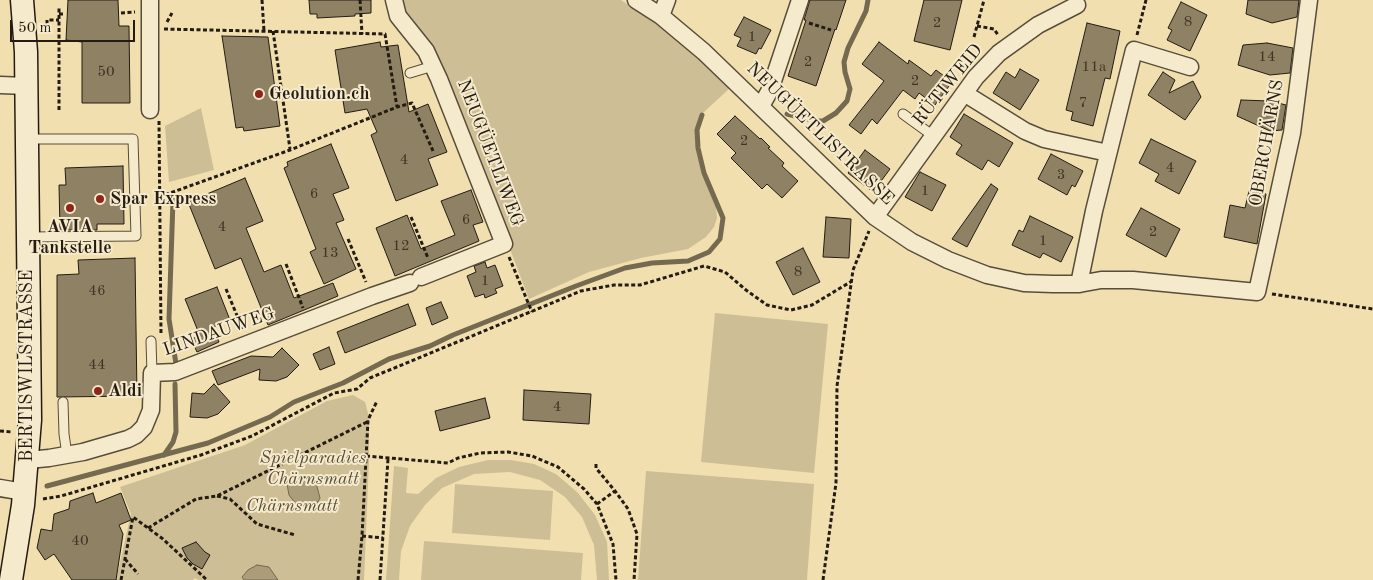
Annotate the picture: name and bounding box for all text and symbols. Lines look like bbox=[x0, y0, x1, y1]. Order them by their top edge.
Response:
scale bar bbox=[12, 10, 138, 42]
house number: 8 bbox=[1184, 13, 1192, 31]
house number: 2 bbox=[933, 14, 941, 32]
text: 50 m bbox=[18, 21, 52, 36]
house number: 1 bbox=[748, 28, 756, 46]
street label: RÜTIWEID bbox=[908, 40, 988, 130]
house number: 14 bbox=[1258, 48, 1276, 66]
house number: 2 bbox=[804, 53, 812, 71]
street label: NEUGÜETLISTRASSE bbox=[742, 58, 898, 210]
house number: 11a bbox=[1082, 58, 1106, 76]
house number: 50 bbox=[97, 63, 115, 81]
house number: 2 bbox=[911, 72, 919, 90]
street label: NEUGÜETLIWEG bbox=[452, 76, 528, 230]
street label: OBERCHÄRNS bbox=[1245, 78, 1289, 208]
place label: Geolution.ch bbox=[269, 83, 369, 105]
marker: Geolution.ch bbox=[253, 88, 265, 100]
house number: 7 bbox=[1079, 94, 1087, 112]
house number: 2 bbox=[740, 132, 748, 150]
house number: 4 bbox=[400, 151, 408, 169]
house number: 4 bbox=[1166, 159, 1174, 177]
house number: 3 bbox=[1057, 166, 1065, 184]
house number: 1 bbox=[921, 182, 929, 200]
house number: 6 bbox=[310, 185, 318, 203]
place label: Spar Express bbox=[110, 188, 216, 210]
marker: Spar Express bbox=[94, 193, 106, 205]
marker: AVIA Tankstelle bbox=[64, 202, 76, 214]
house number: 6 bbox=[462, 211, 470, 229]
place label: AVIA Tankstelle bbox=[28, 216, 112, 258]
house number: 4 bbox=[218, 218, 226, 236]
house number: 2 bbox=[1149, 223, 1157, 241]
house number: 1 bbox=[1039, 232, 1047, 250]
house number: 12 bbox=[392, 237, 410, 255]
house number: 13 bbox=[321, 244, 339, 262]
house number: 8 bbox=[794, 263, 802, 281]
street label: BERTISWILSTRASSE bbox=[16, 270, 38, 462]
house number: 1 bbox=[481, 272, 489, 290]
house number: 46 bbox=[88, 282, 106, 300]
street label: LINDAUWEG bbox=[160, 303, 278, 361]
house number: 44 bbox=[88, 356, 106, 374]
place label: Aldi bbox=[108, 380, 142, 402]
marker: Aldi bbox=[92, 385, 104, 397]
house number: 4 bbox=[553, 398, 561, 416]
park label: Spielparadies Chärnsmatt bbox=[260, 447, 366, 489]
park label: Chärnsmatt bbox=[246, 495, 338, 517]
house number: 40 bbox=[71, 532, 89, 550]

